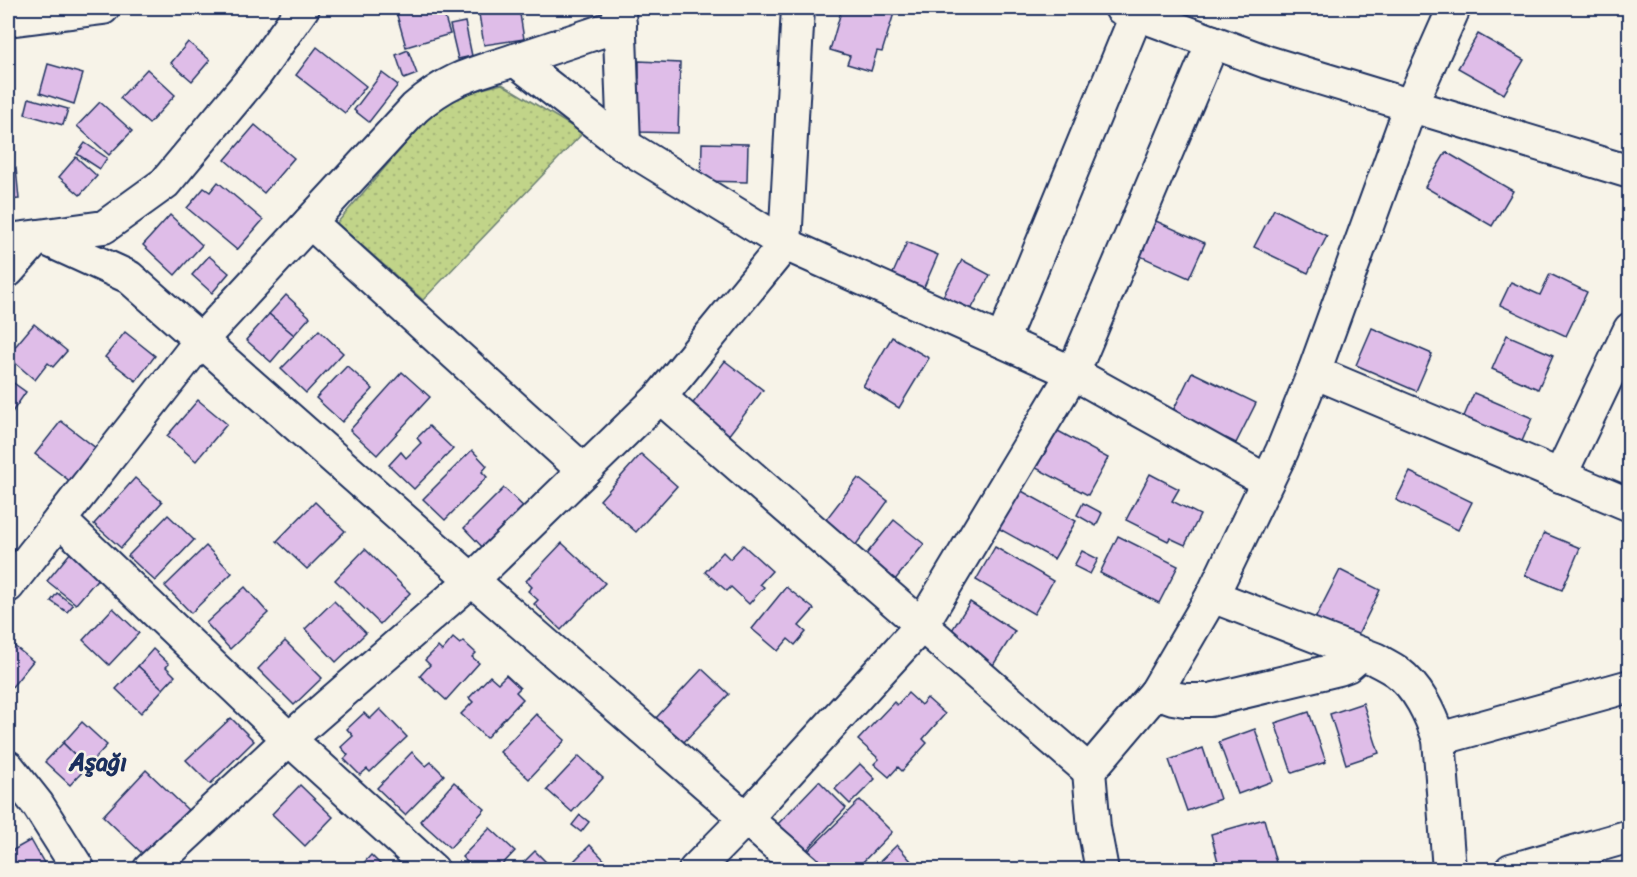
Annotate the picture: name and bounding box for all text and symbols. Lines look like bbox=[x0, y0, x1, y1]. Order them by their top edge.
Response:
district label: Aşağı bbox=[68, 741, 127, 783]

